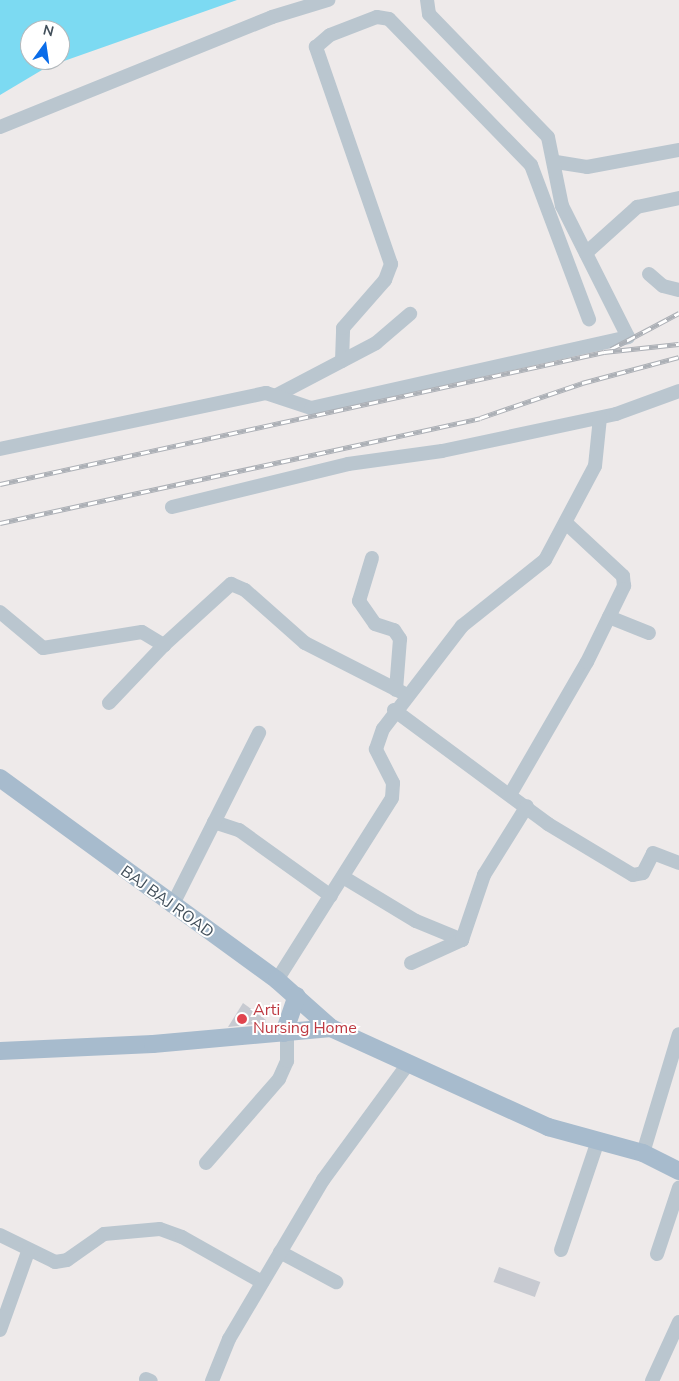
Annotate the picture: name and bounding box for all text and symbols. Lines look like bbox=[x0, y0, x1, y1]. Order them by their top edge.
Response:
north arrow bbox=[20, 20, 70, 70]
text: N bbox=[41, 20, 56, 41]
street label: BAJ BAJ ROAD bbox=[117, 862, 217, 942]
place label: Arti Nursing Home bbox=[253, 1000, 357, 1038]
marker: Arti Nursing Home bbox=[235, 1012, 249, 1026]

